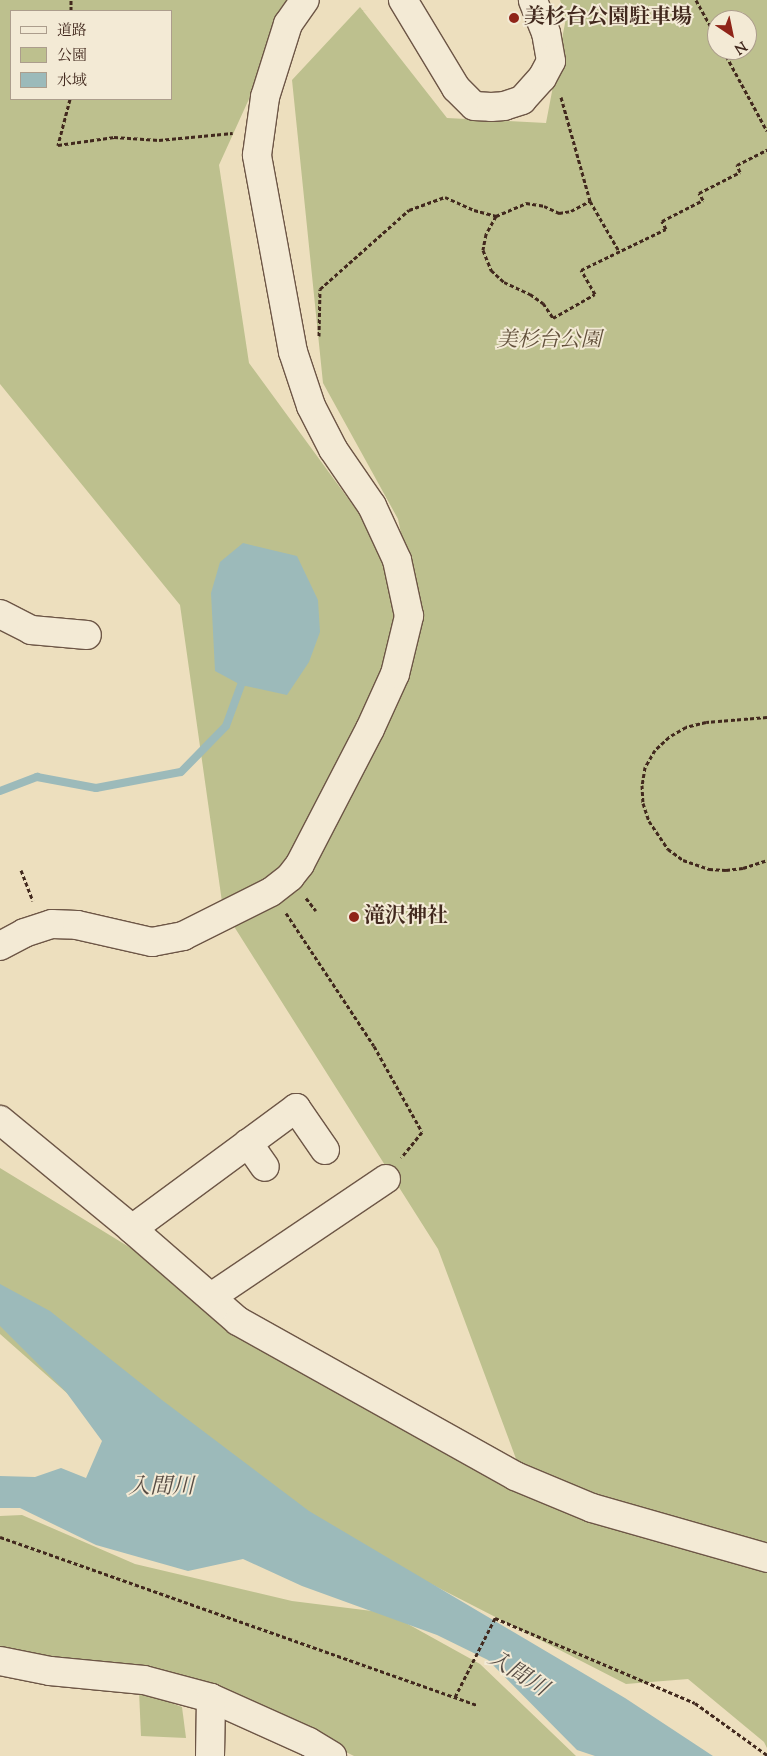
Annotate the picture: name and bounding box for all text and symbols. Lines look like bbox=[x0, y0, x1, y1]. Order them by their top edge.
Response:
place label: 美杉台公園駐車場 bbox=[524, 5, 692, 31]
legend bbox=[10, 10, 172, 100]
north arrow bbox=[707, 10, 757, 60]
marker: 美杉台公園駐車場 bbox=[508, 12, 520, 24]
text: 道路 bbox=[57, 21, 87, 42]
text: N bbox=[730, 35, 750, 58]
text: 公園 bbox=[57, 46, 87, 67]
text: 水域 bbox=[57, 71, 87, 92]
park label: 美杉台公園 bbox=[497, 328, 601, 354]
place label: 滝沢神社 bbox=[364, 904, 448, 930]
marker: 滝沢神社 bbox=[348, 911, 360, 923]
water label: 入間川 bbox=[128, 1476, 194, 1502]
water label: 入間川 bbox=[482, 1646, 552, 1704]

